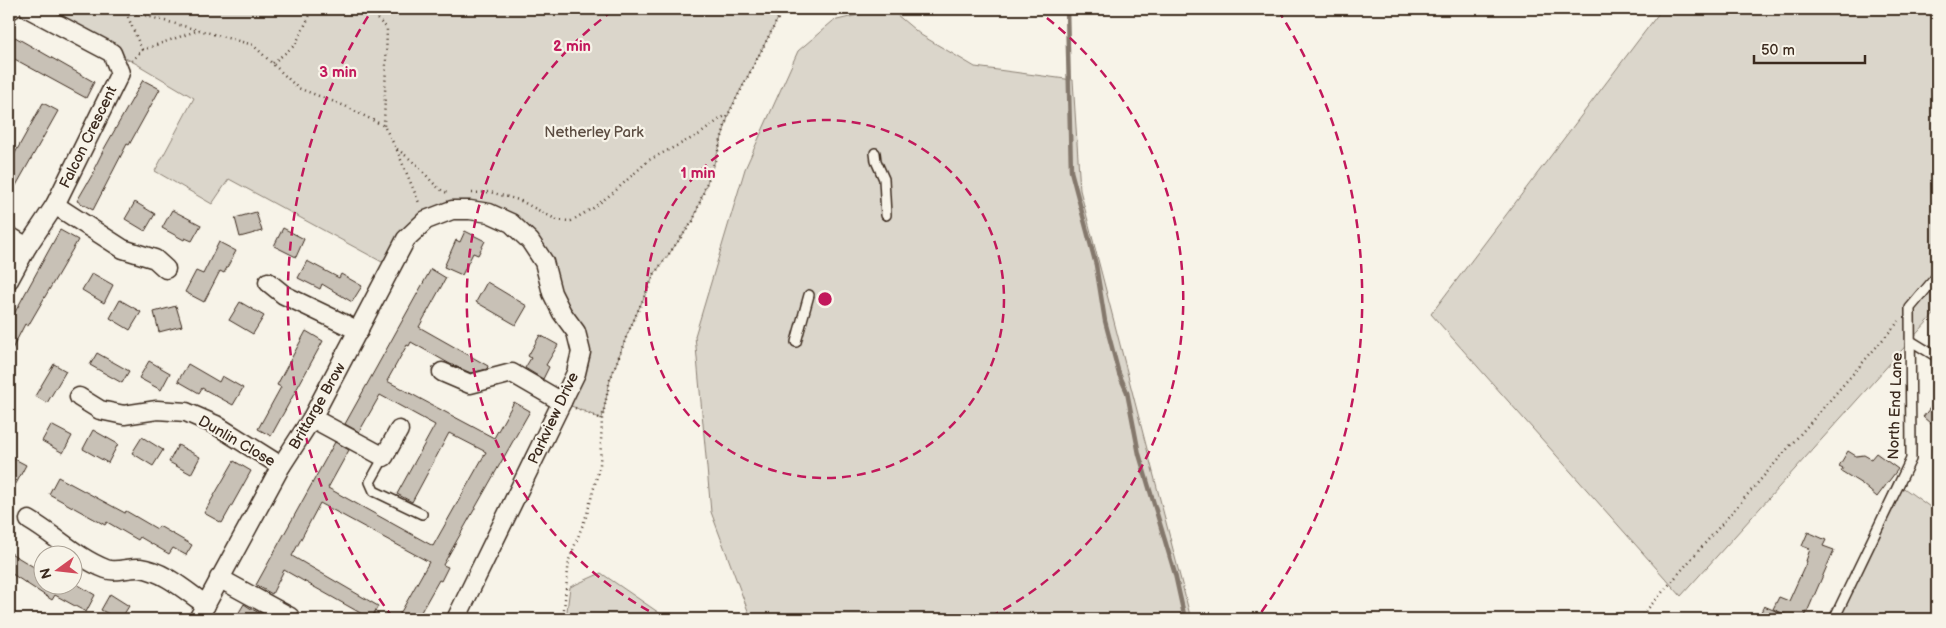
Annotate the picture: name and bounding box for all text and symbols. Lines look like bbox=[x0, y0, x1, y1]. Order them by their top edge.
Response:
scale bar bbox=[1754, 32, 1865, 64]
text: 2 min bbox=[553, 37, 591, 56]
text: 50 m bbox=[1761, 41, 1795, 60]
text: 3 min bbox=[319, 63, 357, 82]
street label: Falcon Crescent bbox=[56, 83, 122, 191]
park label: Netherley Park bbox=[544, 123, 644, 142]
text: 1 min bbox=[680, 164, 716, 183]
centre of rings bbox=[816, 290, 834, 308]
street label: North End Lane bbox=[1884, 352, 1907, 460]
street label: Brittarge Brow bbox=[285, 359, 350, 453]
street label: Parkview Drive bbox=[524, 369, 583, 467]
street label: Dunlin Close bbox=[195, 412, 279, 471]
north arrow bbox=[32, 546, 82, 596]
text: N bbox=[36, 566, 55, 581]

